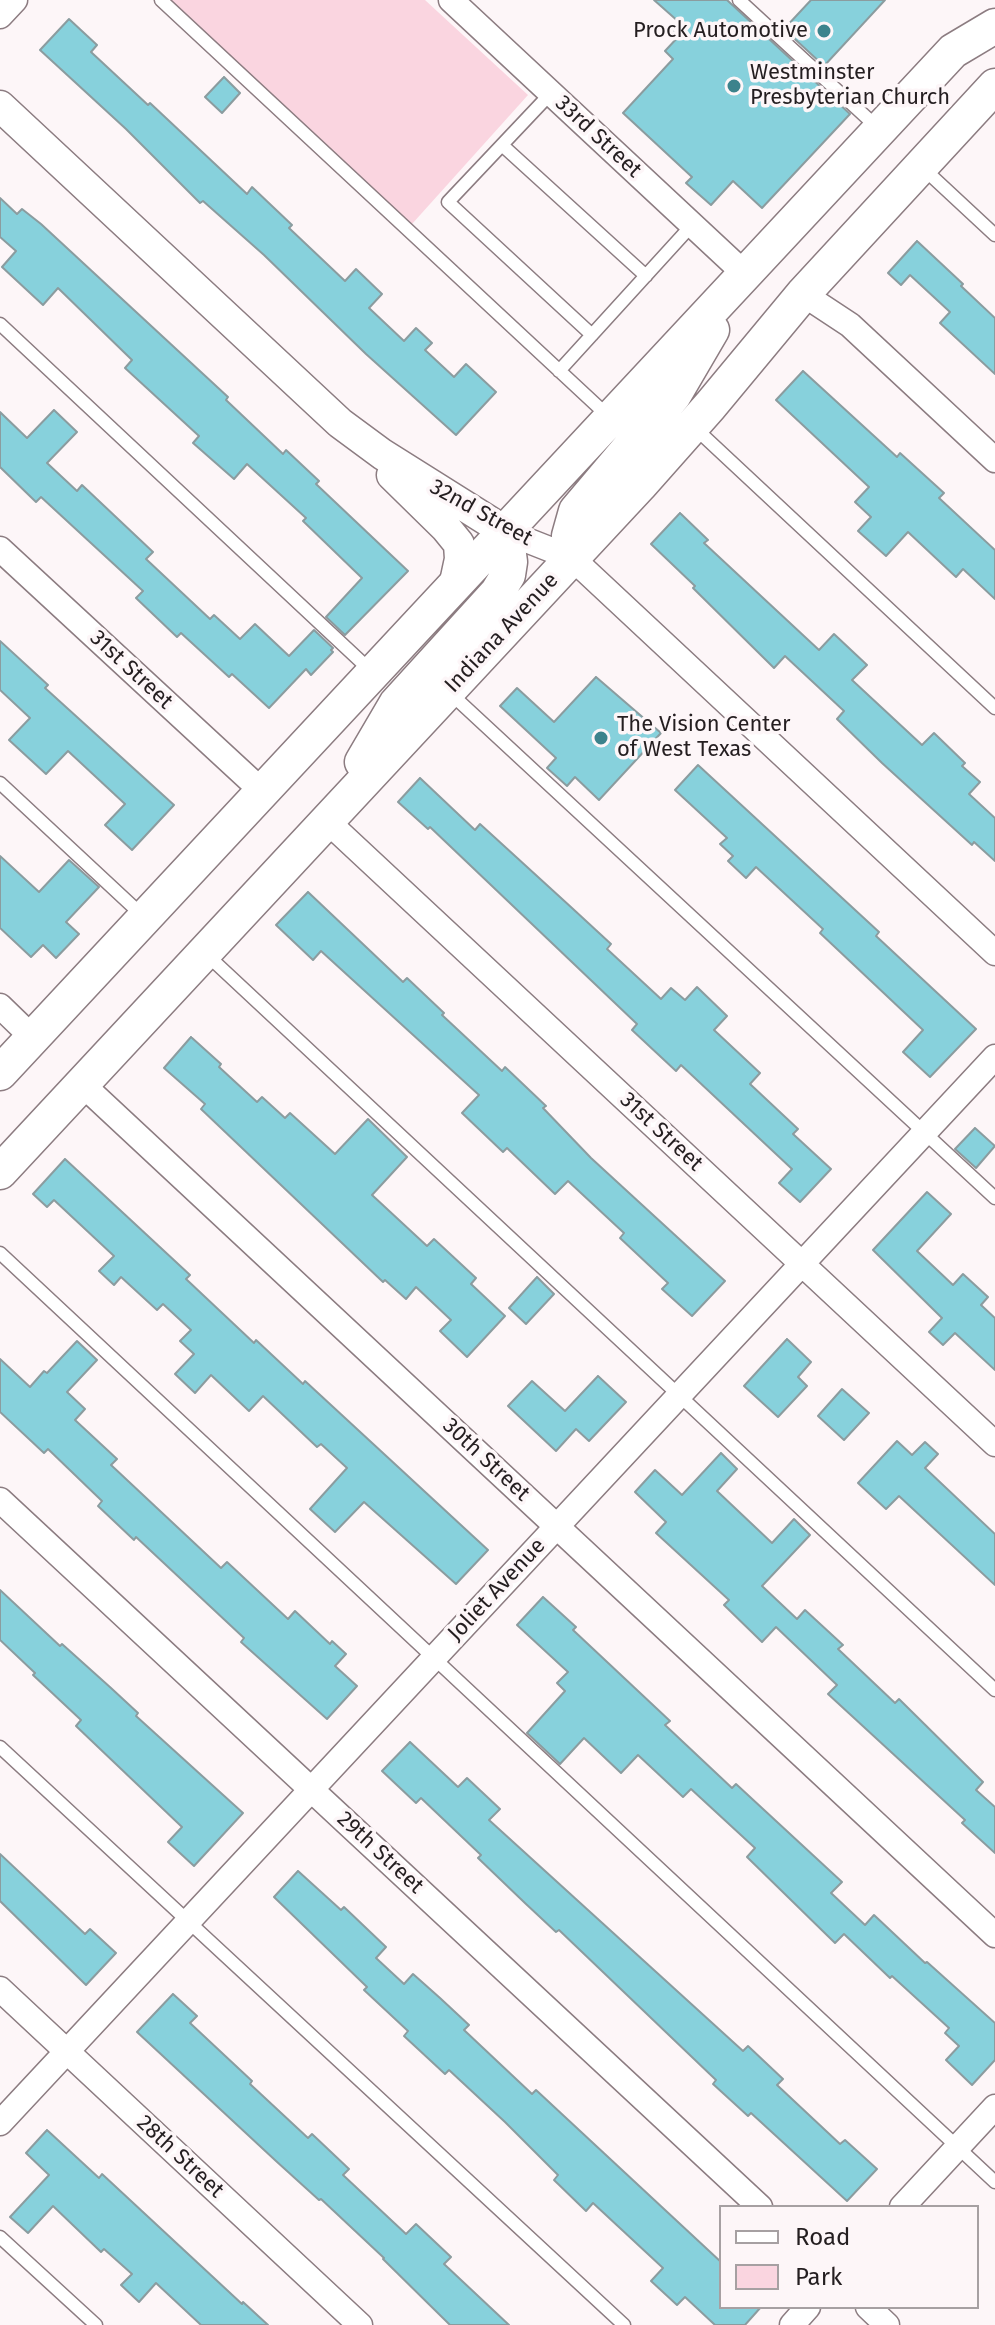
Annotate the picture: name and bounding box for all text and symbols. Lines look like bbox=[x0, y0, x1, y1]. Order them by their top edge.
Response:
place label: Prock Automotive bbox=[633, 18, 808, 44]
marker: Prock Automotive bbox=[815, 22, 833, 40]
place label: Westminster Presbyterian Church bbox=[750, 60, 950, 112]
marker: Westminster Presbyterian Church bbox=[725, 77, 743, 95]
street label: 33rd Street bbox=[549, 90, 647, 184]
street label: 32nd Street bbox=[425, 474, 537, 552]
street label: Indiana Avenue bbox=[440, 568, 564, 698]
street label: 31st Street bbox=[84, 625, 178, 715]
place label: The Vision Center of West Texas bbox=[617, 712, 790, 764]
marker: The Vision Center of West Texas bbox=[592, 729, 610, 747]
street label: 31st Street bbox=[614, 1087, 708, 1177]
street label: 30th Street bbox=[437, 1413, 535, 1507]
street label: Joliet Avenue bbox=[443, 1533, 551, 1647]
street label: 29th Street bbox=[331, 1806, 429, 1900]
street label: 28th Street bbox=[131, 2110, 229, 2204]
legend bbox=[719, 2205, 979, 2309]
text: Road bbox=[795, 2223, 850, 2251]
text: Park bbox=[795, 2263, 842, 2291]

